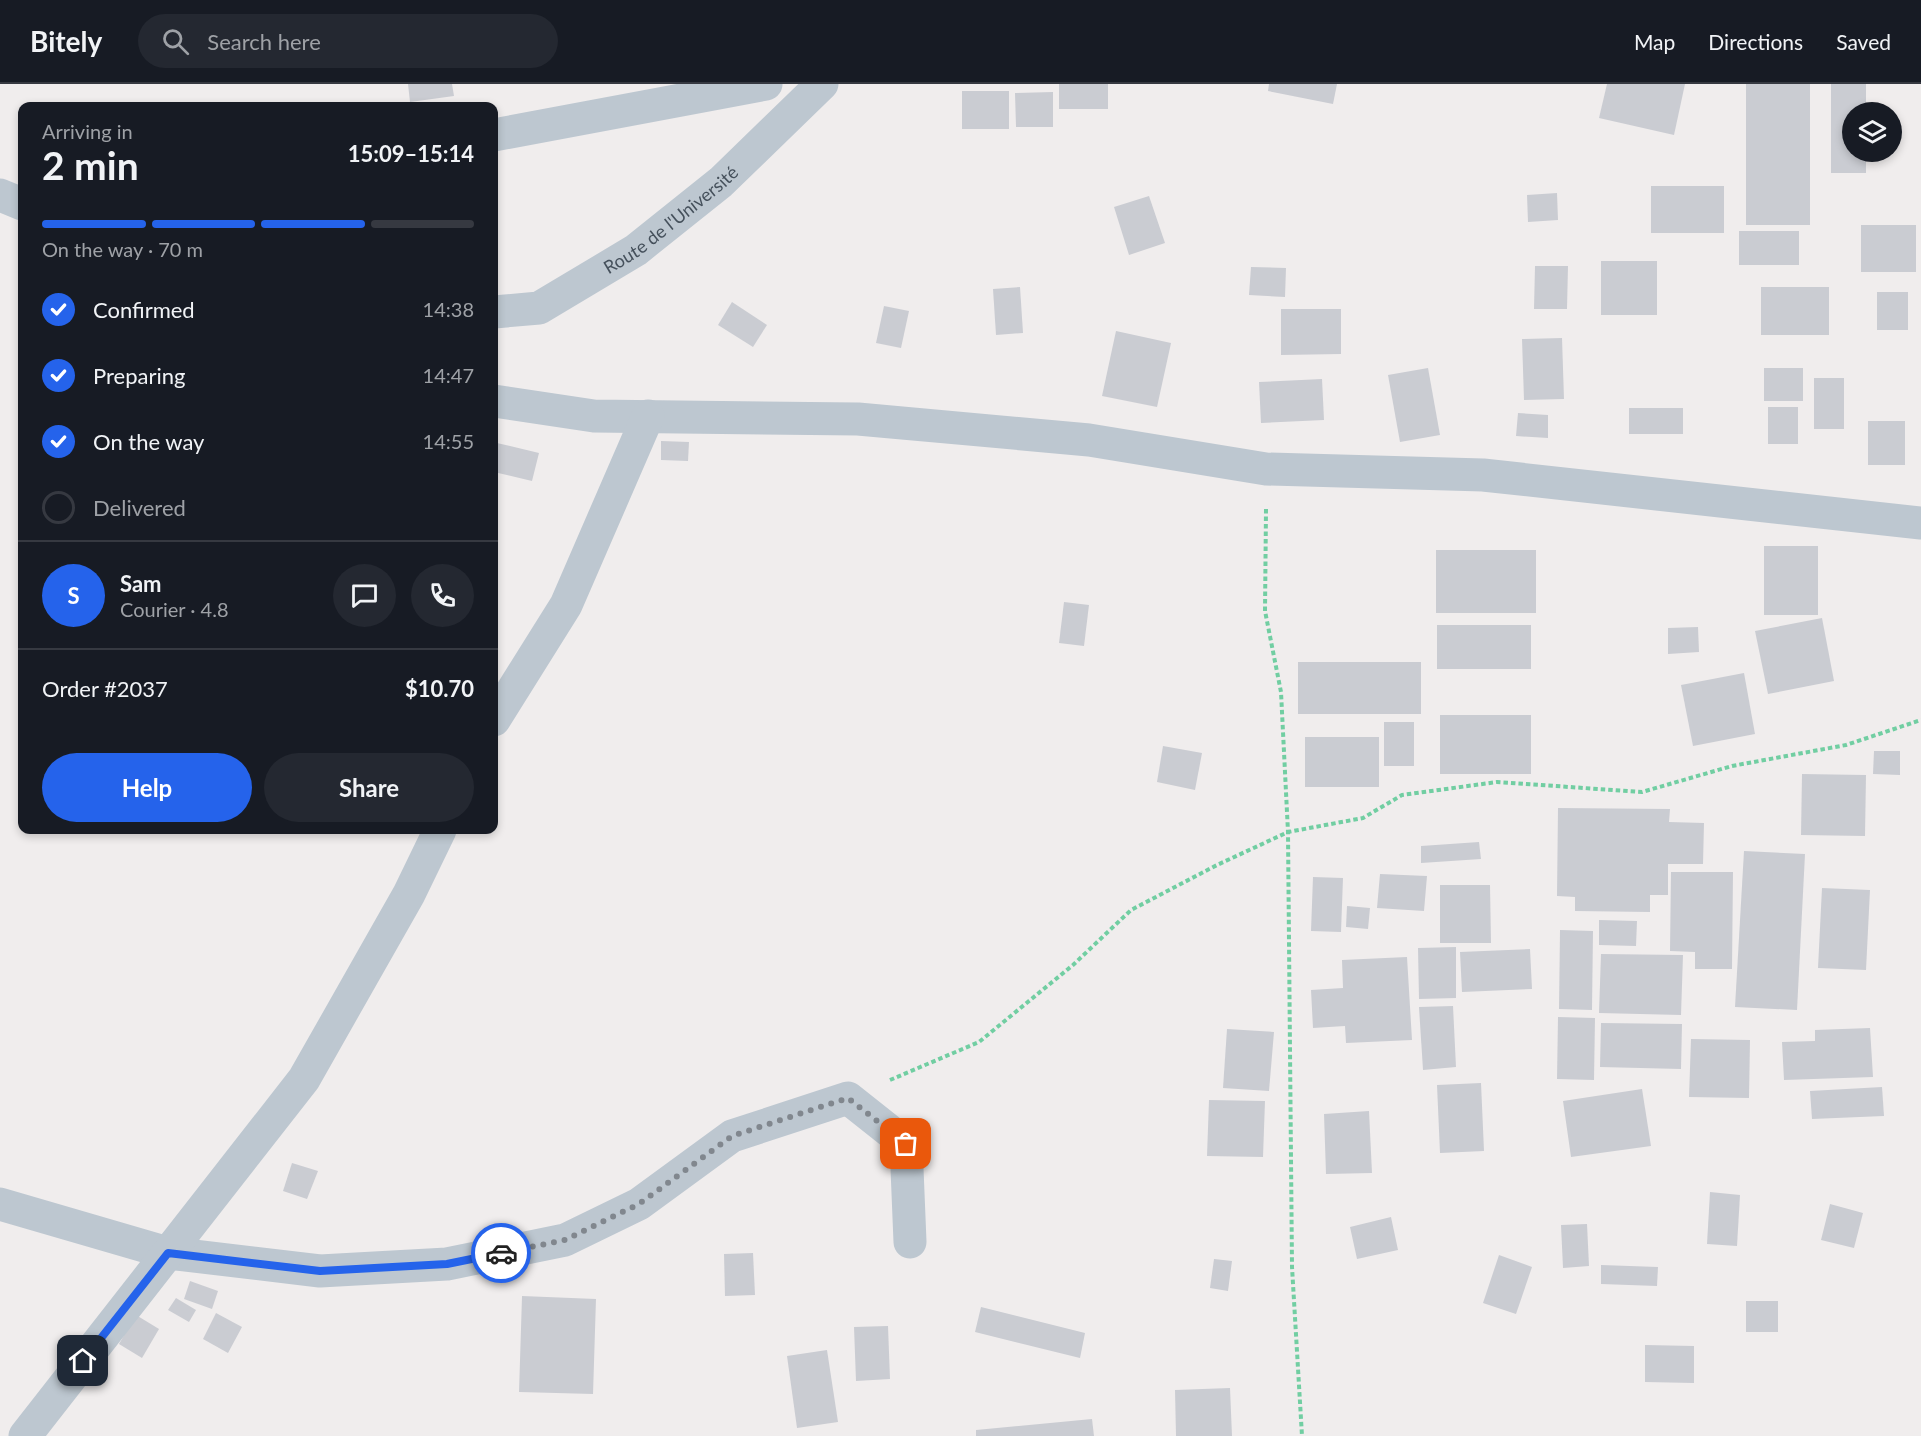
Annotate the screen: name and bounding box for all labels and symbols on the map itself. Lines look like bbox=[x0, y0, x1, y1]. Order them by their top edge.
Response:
street label: Route de l'Université bbox=[599, 161, 742, 278]
pin bbox=[880, 1118, 931, 1169]
courier bbox=[471, 1223, 531, 1283]
pin bbox=[57, 1335, 108, 1386]

